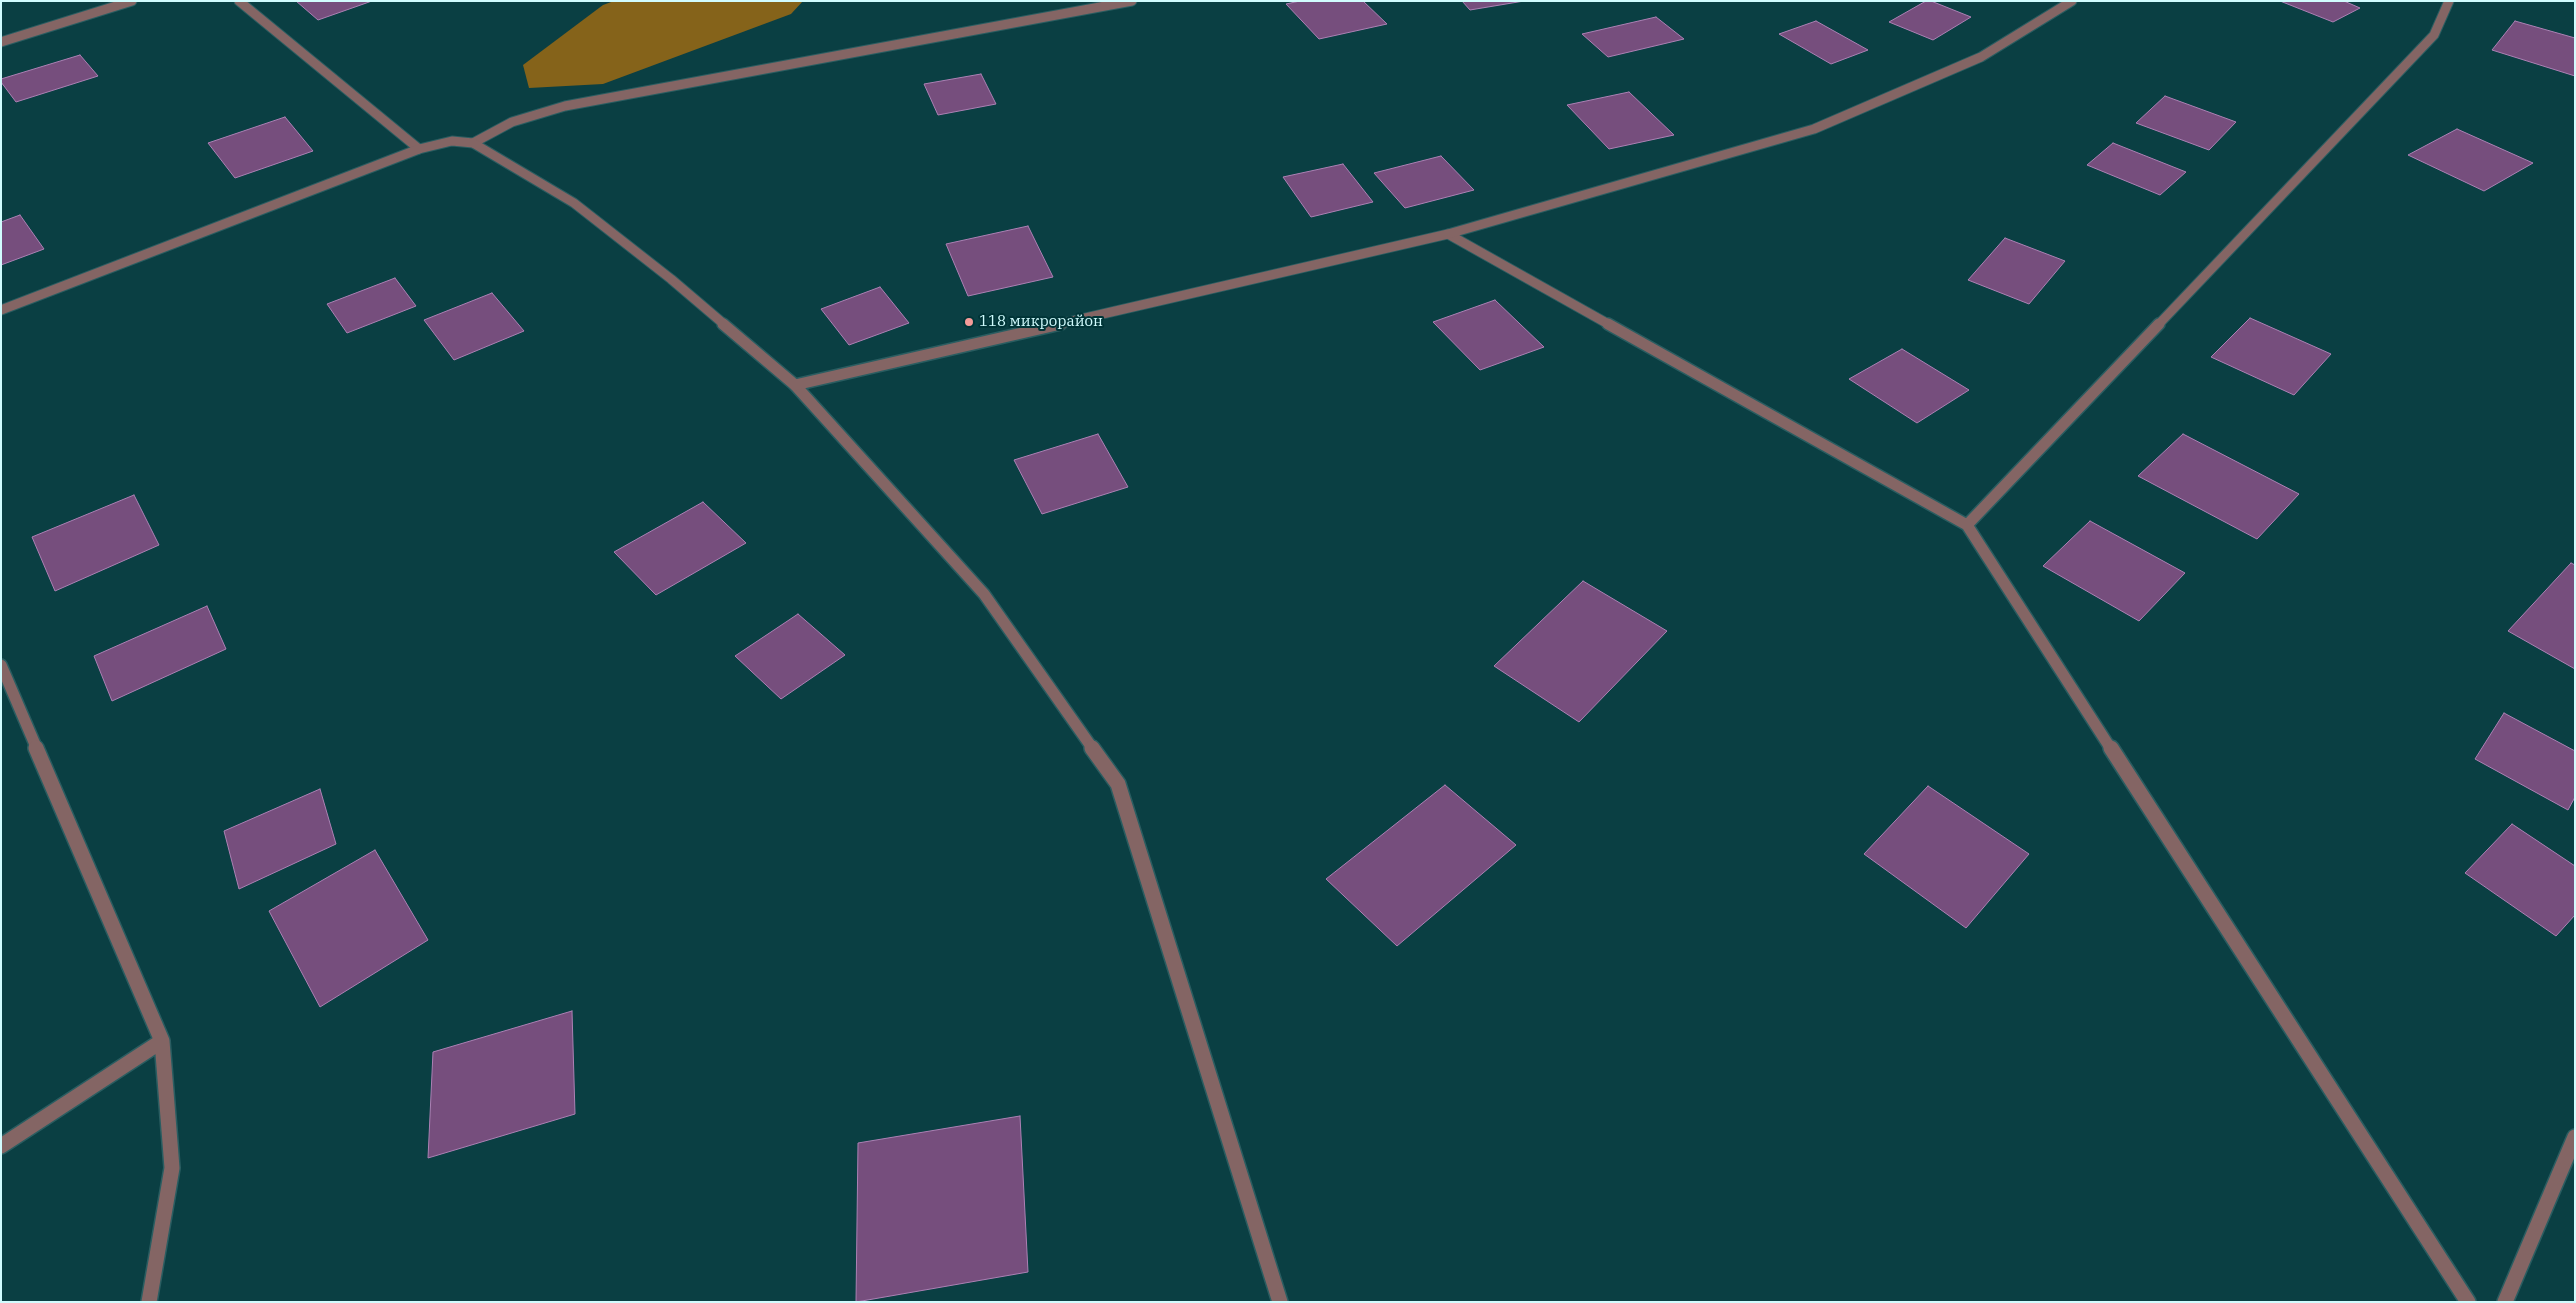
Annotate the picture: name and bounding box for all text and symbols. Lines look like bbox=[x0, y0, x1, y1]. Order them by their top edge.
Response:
place label: 118 микрорайон bbox=[979, 313, 1103, 331]
marker: 118 микрорайон bbox=[963, 316, 975, 328]

